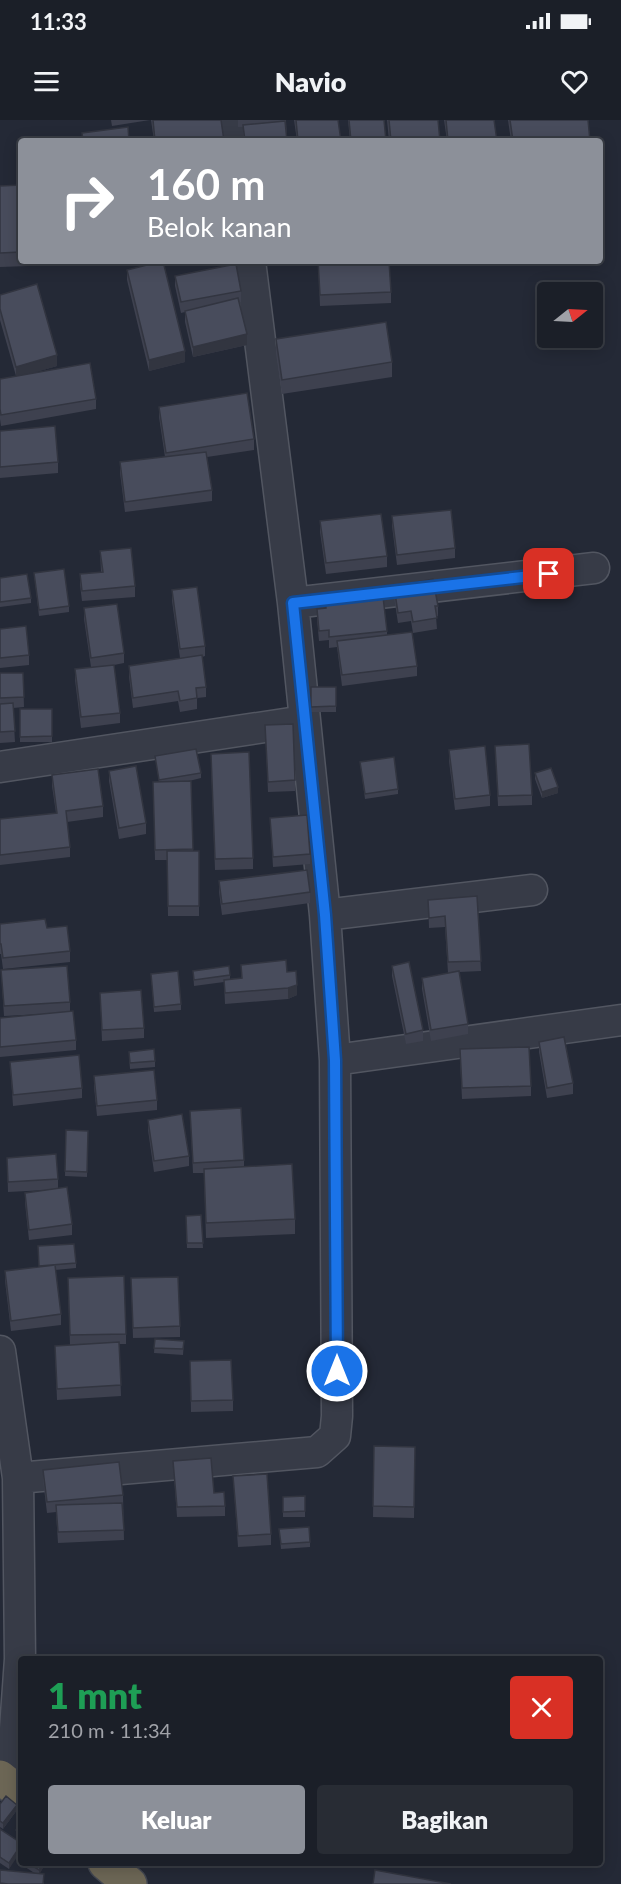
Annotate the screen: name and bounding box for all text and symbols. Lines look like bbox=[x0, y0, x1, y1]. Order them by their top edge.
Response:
text: 11:33 bbox=[30, 8, 87, 35]
icon: menu bbox=[30, 65, 63, 98]
text: Navio bbox=[275, 65, 346, 98]
icon: heart bbox=[558, 65, 591, 98]
text: 160 m bbox=[147, 159, 265, 209]
icon: right bbox=[48, 162, 126, 240]
text: Belok kanan bbox=[147, 210, 292, 243]
north arrow bbox=[537, 282, 603, 348]
map controls bbox=[537, 282, 603, 348]
pin bbox=[523, 548, 574, 599]
icon: arrive bbox=[532, 557, 565, 590]
position arrow bbox=[305, 1339, 369, 1403]
text: 1 mnt bbox=[48, 1673, 142, 1717]
button: close bbox=[510, 1676, 573, 1739]
text: 210 m · 11:34 bbox=[48, 1718, 171, 1742]
button: Keluar bbox=[48, 1785, 305, 1854]
button: Bagikan bbox=[317, 1785, 573, 1854]

